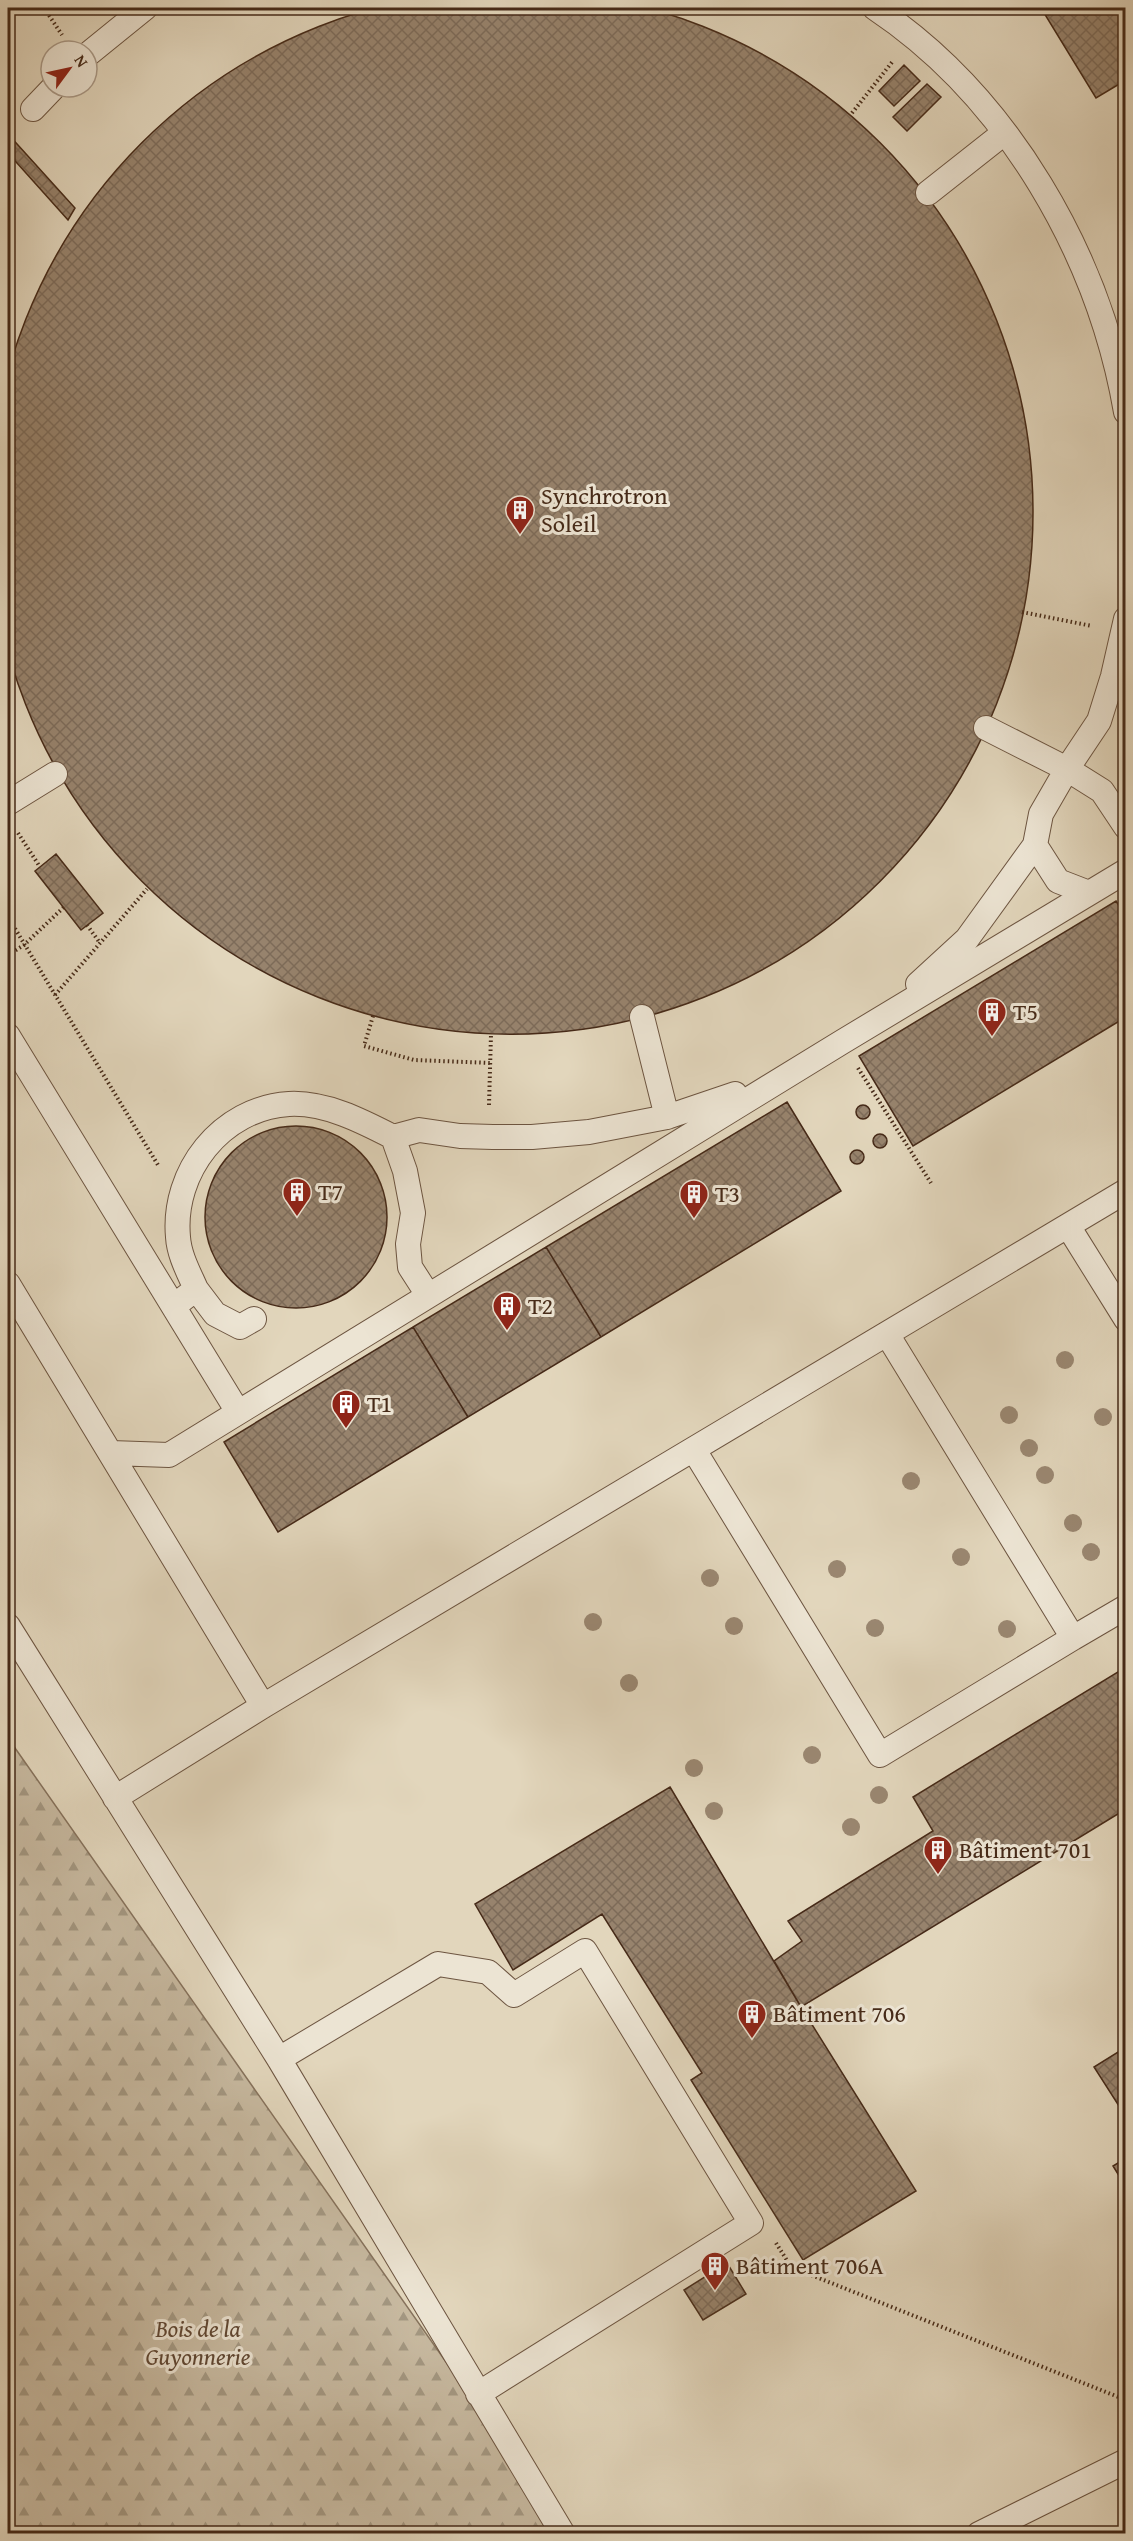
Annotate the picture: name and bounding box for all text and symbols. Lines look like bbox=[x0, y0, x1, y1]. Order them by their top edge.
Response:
north arrow bbox=[39, 39, 99, 99]
text: N bbox=[69, 50, 95, 72]
place label: Synchrotron Soleil bbox=[541, 478, 668, 541]
building icon: Synchrotron Soleil bbox=[504, 494, 536, 536]
place label: T5 bbox=[1013, 994, 1038, 1029]
building icon: T5 bbox=[976, 996, 1008, 1038]
place label: T7 bbox=[318, 1174, 343, 1209]
building icon: T7 bbox=[281, 1176, 313, 1218]
place label: T3 bbox=[715, 1176, 740, 1211]
building icon: T3 bbox=[678, 1178, 710, 1220]
place label: T2 bbox=[528, 1288, 553, 1323]
building icon: T2 bbox=[491, 1290, 523, 1332]
place label: T1 bbox=[367, 1386, 392, 1421]
building icon: T1 bbox=[330, 1388, 362, 1430]
place label: Bâtiment 701 bbox=[959, 1832, 1092, 1867]
building icon: Bâtiment 701 bbox=[922, 1834, 954, 1876]
place label: Bâtiment 706 bbox=[773, 1996, 906, 2031]
building icon: Bâtiment 706 bbox=[736, 1998, 768, 2040]
place label: Bâtiment 706A bbox=[736, 2248, 884, 2283]
building icon: Bâtiment 706A bbox=[699, 2250, 731, 2292]
park label: Bois de la Guyonnerie bbox=[146, 2311, 251, 2374]

